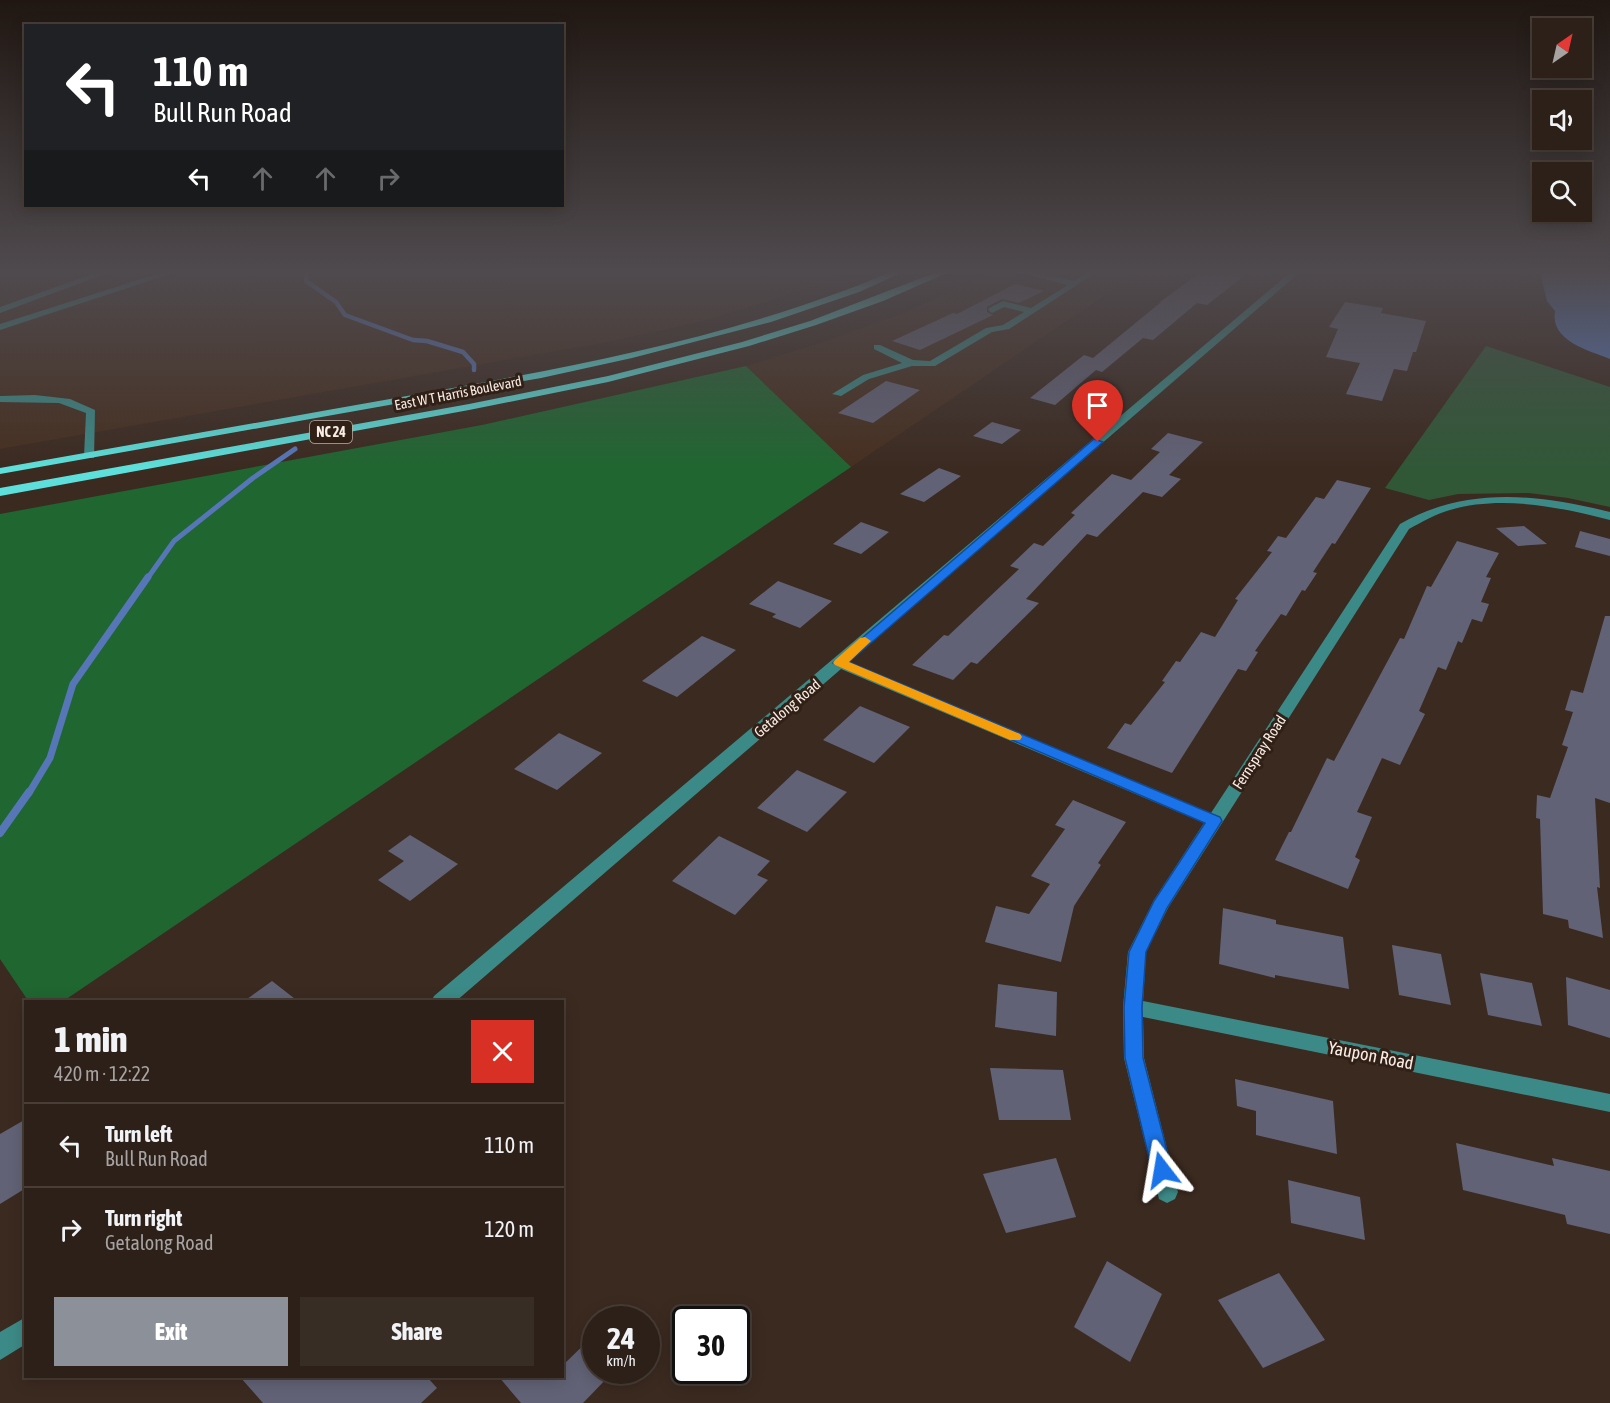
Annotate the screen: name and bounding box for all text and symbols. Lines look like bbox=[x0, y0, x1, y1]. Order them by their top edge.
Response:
north arrow bbox=[1532, 18, 1592, 78]
map controls bbox=[1532, 18, 1592, 222]
text: 110 m bbox=[153, 47, 248, 95]
icon: left bbox=[54, 48, 132, 126]
button: sound bbox=[1532, 90, 1592, 150]
text: Bull Run Road bbox=[153, 97, 292, 128]
icon: left bbox=[183, 162, 216, 195]
icon: ahead bbox=[246, 162, 279, 195]
icon: ahead bbox=[309, 162, 342, 195]
icon: right bbox=[372, 162, 405, 195]
button: search bbox=[1532, 162, 1592, 222]
street label: East W T Harris Boulevard bbox=[393, 373, 523, 413]
pin bbox=[1072, 380, 1123, 442]
icon: arrive bbox=[1081, 389, 1114, 422]
road number: NC 24 bbox=[310, 421, 352, 443]
street label: Getalong Road bbox=[750, 675, 824, 741]
street label: Fernspray Road bbox=[1229, 712, 1289, 792]
text: 1 min bbox=[54, 1018, 128, 1060]
button: close bbox=[471, 1020, 534, 1083]
street label: Yaupon Road bbox=[1327, 1036, 1415, 1074]
text: 420 m · 12:22 bbox=[54, 1062, 150, 1085]
text: Turn left bbox=[105, 1121, 172, 1147]
icon: left bbox=[54, 1129, 87, 1162]
text: 110 m bbox=[484, 1132, 534, 1158]
position arrow bbox=[1130, 1138, 1194, 1202]
text: Bull Run Road bbox=[105, 1147, 208, 1170]
text: Turn right bbox=[105, 1205, 182, 1231]
icon: right bbox=[54, 1213, 87, 1246]
text: 120 m bbox=[484, 1216, 534, 1242]
text: Getalong Road bbox=[105, 1231, 213, 1254]
button: Exit bbox=[54, 1297, 288, 1366]
button: Share bbox=[300, 1297, 534, 1366]
speed limit sign: 30 bbox=[672, 1306, 750, 1384]
text: 24 bbox=[607, 1321, 635, 1355]
text: km/h bbox=[606, 1352, 636, 1369]

